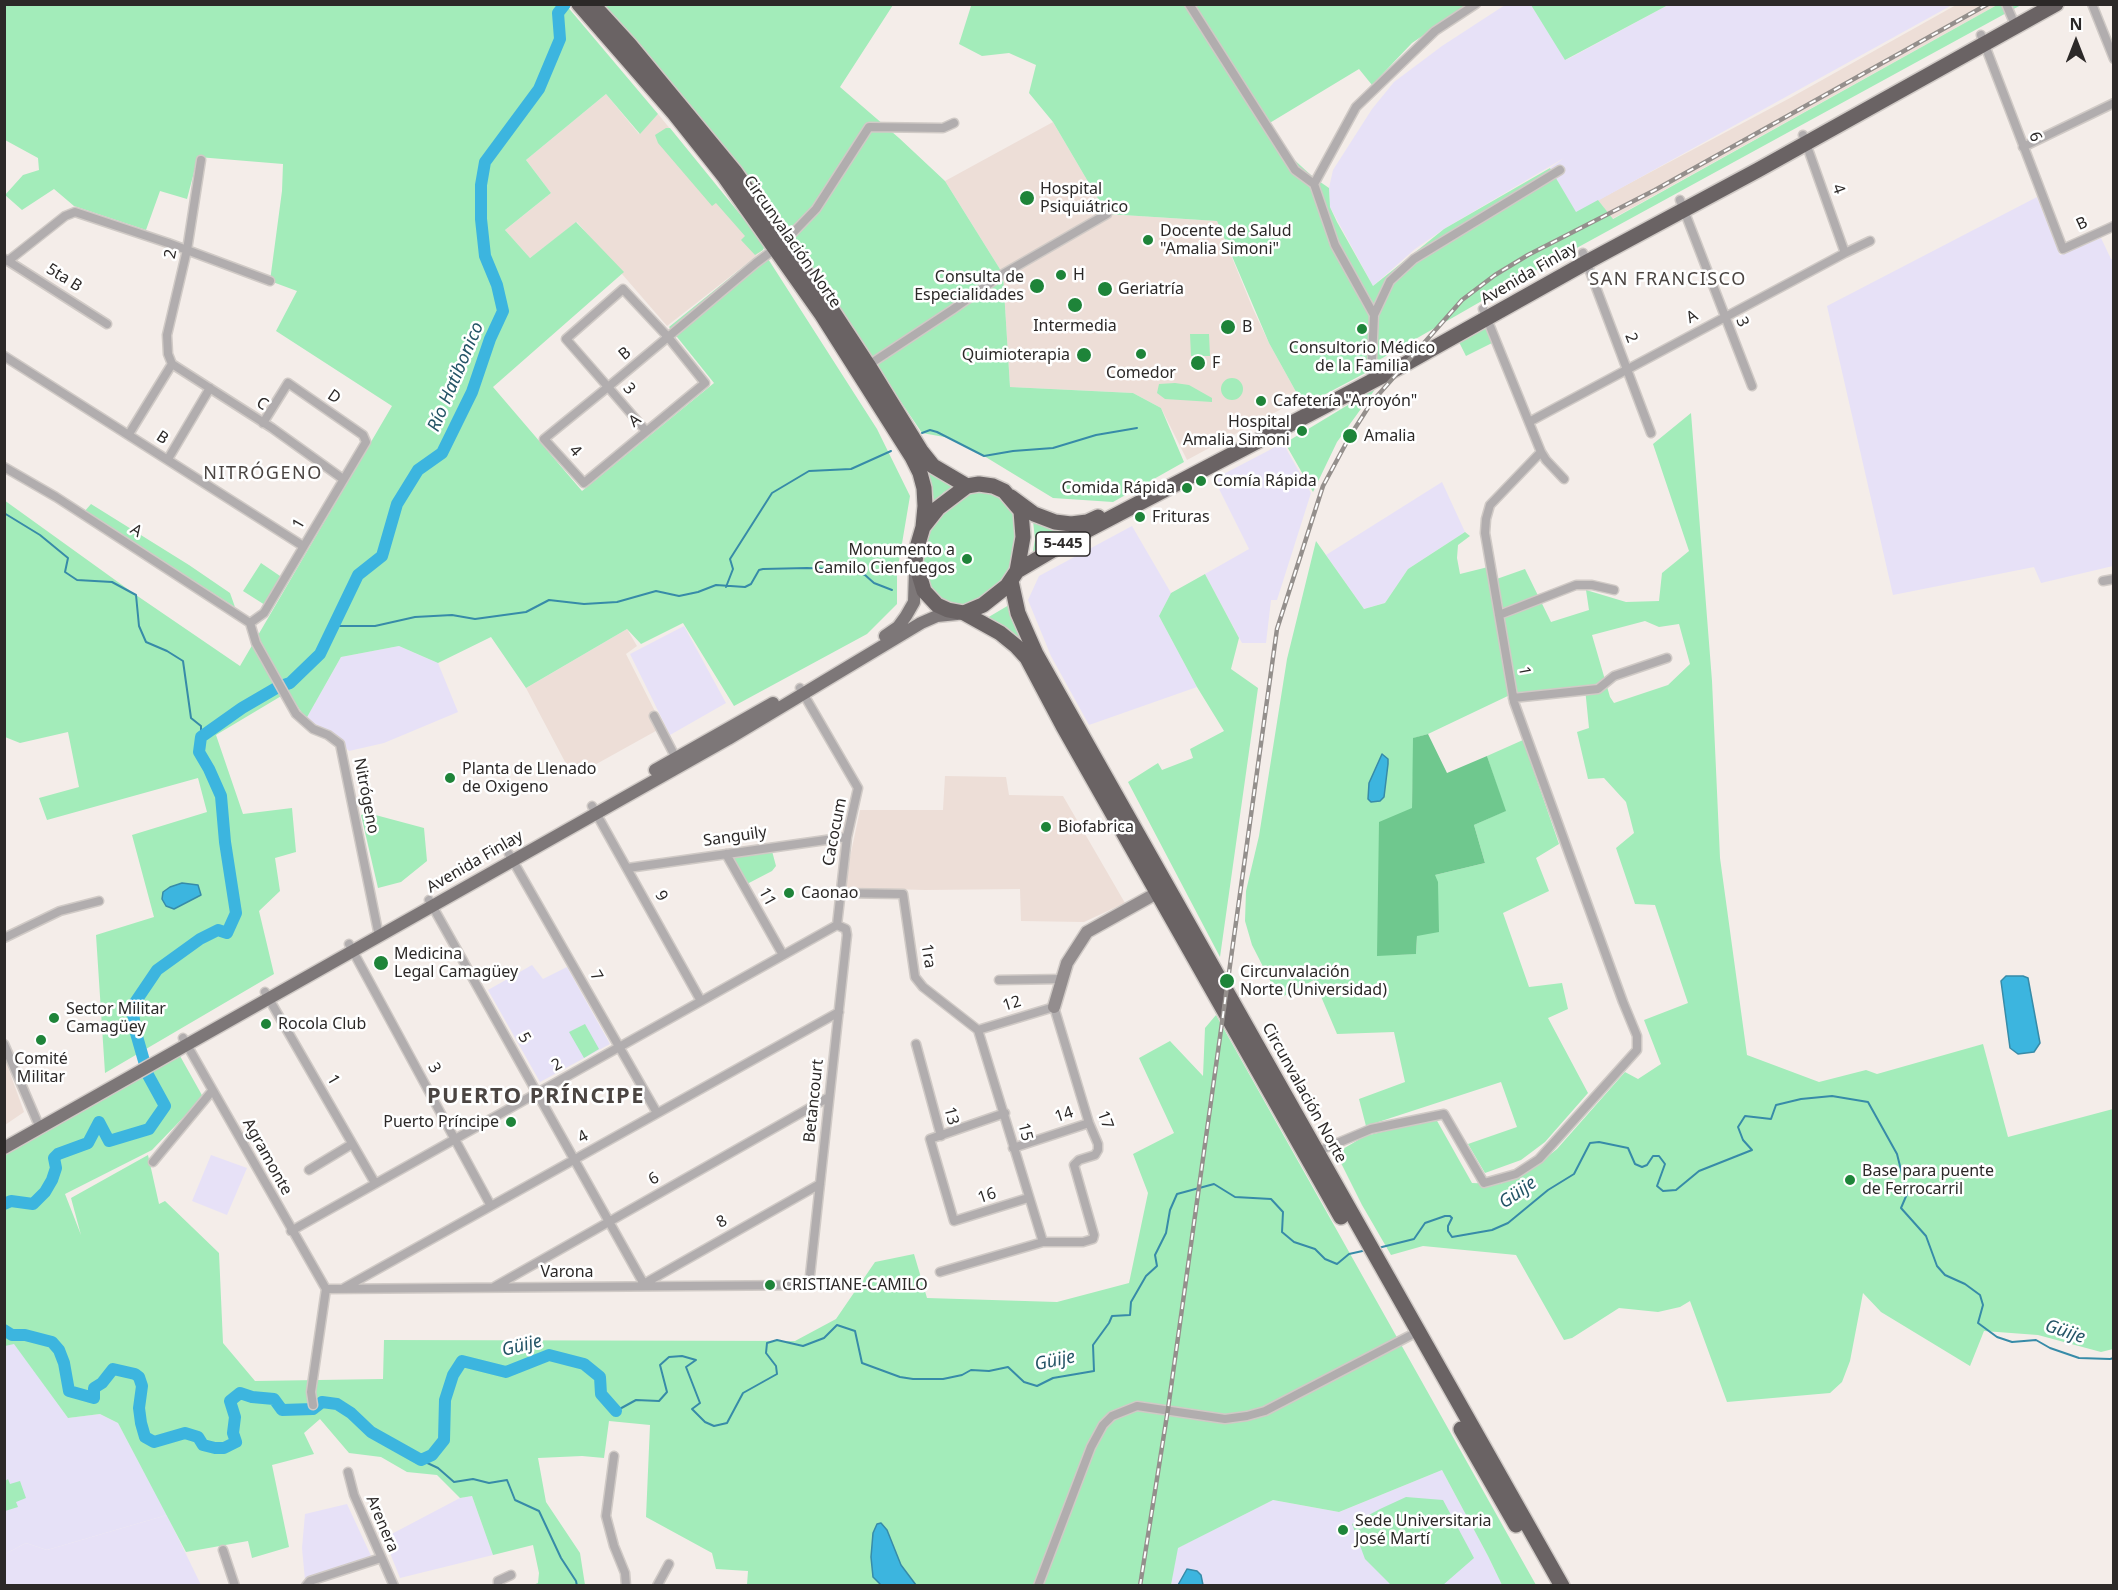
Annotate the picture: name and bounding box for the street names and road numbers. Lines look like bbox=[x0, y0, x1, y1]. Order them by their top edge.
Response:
street label: 6 bbox=[2024, 129, 2046, 145]
street label: Circunvalación Norte bbox=[739, 172, 845, 312]
street label: 4 bbox=[1827, 181, 1849, 197]
street label: B bbox=[2073, 213, 2091, 235]
street label: Avenida Finlay bbox=[1477, 239, 1581, 309]
street label: 2 bbox=[161, 248, 181, 260]
street label: 5ta B bbox=[43, 260, 85, 296]
street label: A bbox=[1683, 306, 1701, 328]
street label: 3 bbox=[1731, 314, 1753, 330]
street label: 2 bbox=[1620, 330, 1642, 346]
street label: B bbox=[615, 343, 635, 365]
street label: 3 bbox=[619, 379, 639, 399]
street label: D bbox=[324, 386, 344, 408]
street label: C bbox=[252, 393, 272, 415]
street label: A bbox=[625, 410, 645, 432]
street label: B bbox=[152, 427, 172, 449]
street label: 4 bbox=[565, 441, 585, 461]
street label: 1 bbox=[288, 515, 310, 533]
street label: A bbox=[126, 520, 146, 542]
road number: 5-445 bbox=[1036, 532, 1090, 556]
street label: 1 bbox=[1514, 665, 1534, 677]
street label: Nitrógeno bbox=[349, 757, 383, 835]
street label: Cacocum bbox=[819, 796, 851, 868]
street label: Sanguily bbox=[702, 823, 768, 851]
street label: Avenida Finlay bbox=[423, 827, 527, 897]
street label: 11 bbox=[754, 884, 780, 910]
street label: 9 bbox=[650, 887, 672, 905]
street label: 1ra bbox=[917, 942, 939, 970]
street label: 7 bbox=[585, 967, 607, 985]
street label: 12 bbox=[1000, 992, 1024, 1016]
street label: Circunvalación Norte bbox=[1258, 1020, 1350, 1166]
street label: 5 bbox=[513, 1029, 535, 1047]
street label: 2 bbox=[548, 1054, 566, 1076]
street label: Betancourt bbox=[800, 1058, 828, 1144]
street label: 3 bbox=[423, 1059, 445, 1077]
street label: 1 bbox=[322, 1071, 344, 1089]
street label: 14 bbox=[1052, 1103, 1076, 1127]
street label: 13 bbox=[939, 1105, 963, 1127]
street label: 17 bbox=[1093, 1108, 1117, 1132]
street label: Agramonte bbox=[238, 1115, 296, 1199]
street label: 15 bbox=[1013, 1121, 1037, 1143]
street label: 4 bbox=[574, 1126, 592, 1148]
street label: 6 bbox=[645, 1168, 663, 1190]
street label: 16 bbox=[975, 1184, 999, 1208]
street label: 8 bbox=[713, 1211, 731, 1233]
street label: Varona bbox=[540, 1262, 594, 1282]
street label: Arenera bbox=[361, 1493, 403, 1555]

